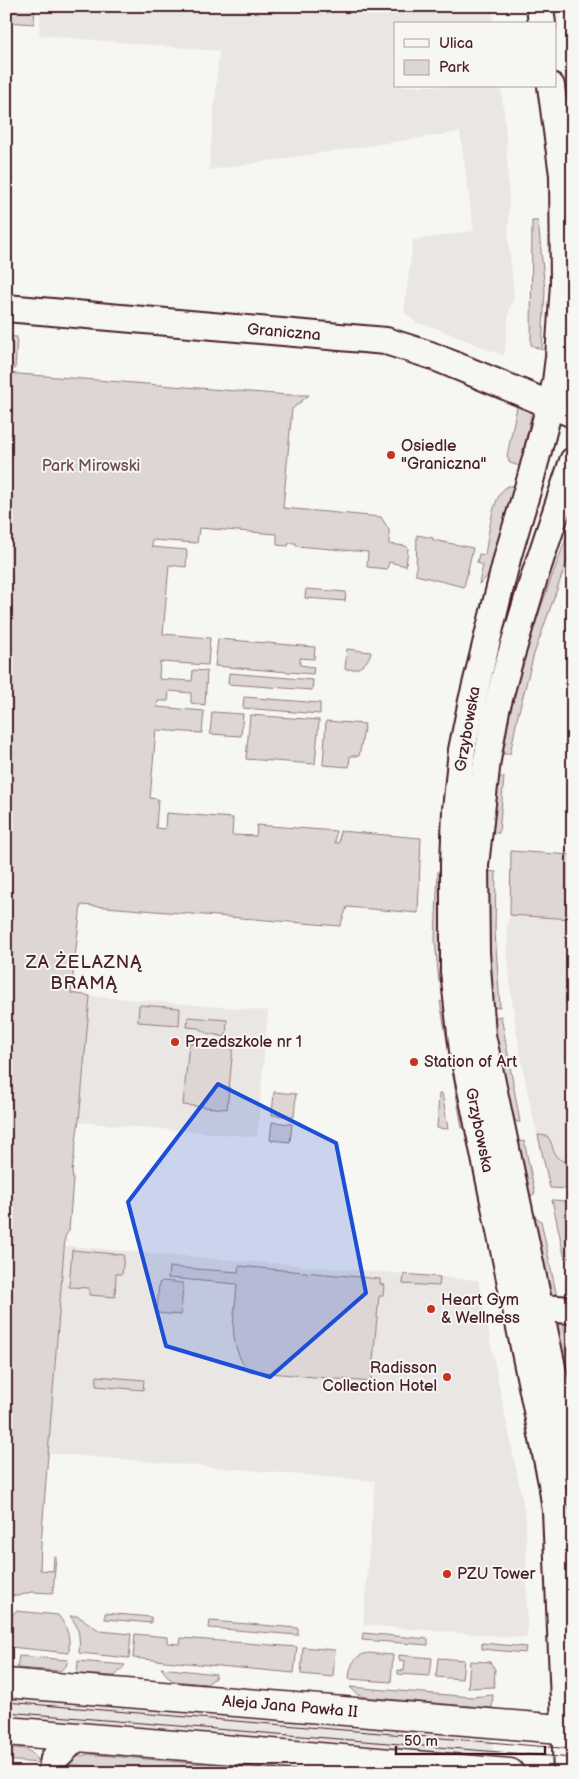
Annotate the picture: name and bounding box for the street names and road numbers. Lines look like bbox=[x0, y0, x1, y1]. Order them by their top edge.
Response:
street label: Graniczna bbox=[246, 319, 321, 345]
street label: Grzybowska bbox=[451, 685, 485, 773]
street label: Grzybowska bbox=[461, 1086, 497, 1174]
street label: Aleja Jana Pawła II bbox=[221, 1691, 359, 1722]

